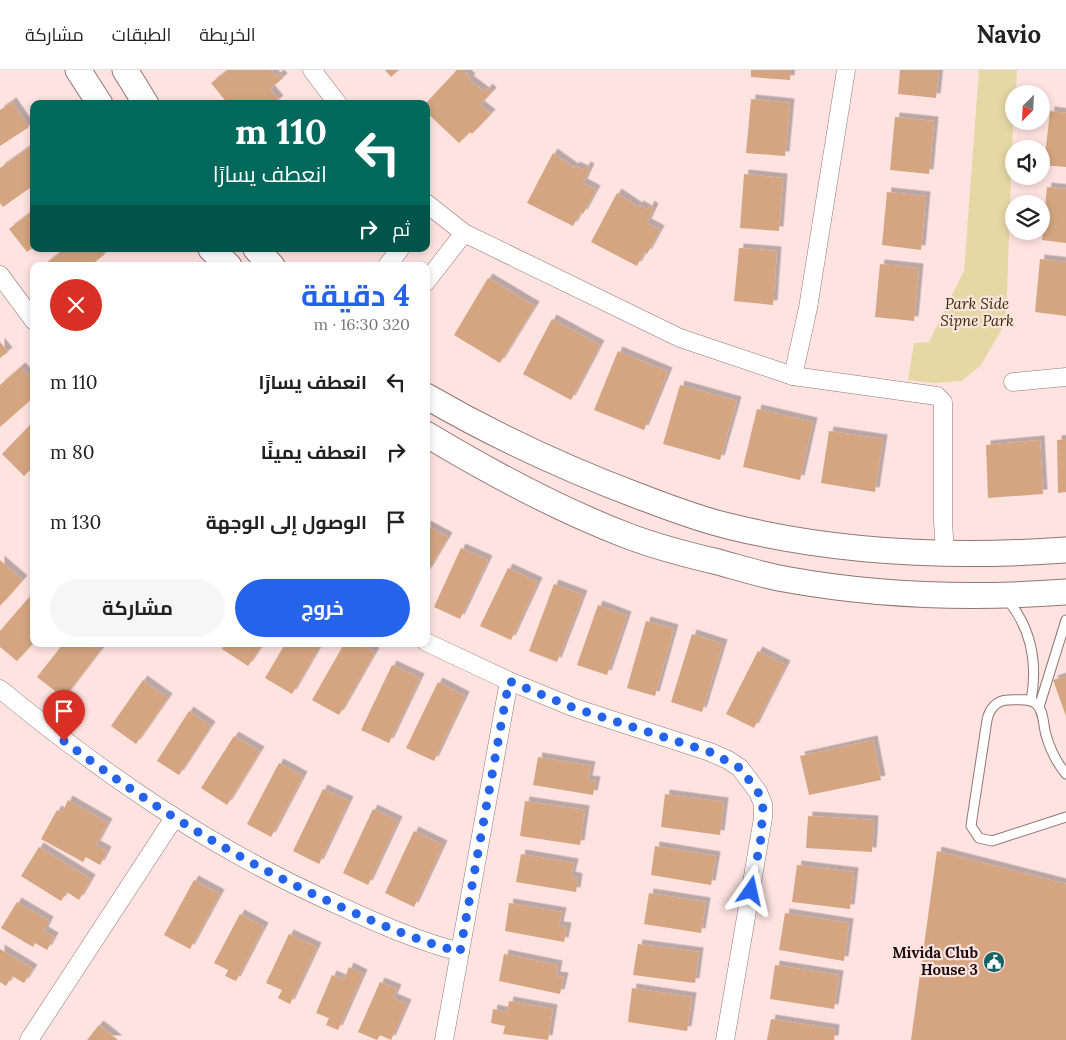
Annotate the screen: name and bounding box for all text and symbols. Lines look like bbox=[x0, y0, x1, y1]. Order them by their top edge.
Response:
text: Navio bbox=[976, 19, 1041, 50]
text: مشاركة bbox=[25, 23, 84, 46]
text: الطبقات bbox=[112, 23, 171, 46]
text: الخريطة bbox=[199, 23, 256, 46]
north arrow bbox=[1005, 85, 1050, 130]
map controls bbox=[1005, 85, 1050, 240]
text: 110 m bbox=[235, 109, 327, 154]
icon: left bbox=[345, 120, 410, 185]
button: sound bbox=[1005, 140, 1050, 185]
text: انعطف يسارًا bbox=[213, 160, 327, 188]
button: layers bbox=[1005, 195, 1050, 240]
icon: right bbox=[354, 215, 382, 243]
text: ثم bbox=[392, 217, 410, 241]
text: 4 دقيقة bbox=[301, 276, 410, 314]
button: close bbox=[50, 279, 102, 331]
park label: Park Side Sipne Park bbox=[940, 294, 1014, 330]
text: 320 m · 16:30 bbox=[314, 314, 410, 334]
icon: left bbox=[382, 368, 410, 396]
text: 110 m bbox=[50, 370, 98, 394]
text: انعطف يسارًا bbox=[258, 370, 367, 394]
icon: right bbox=[382, 438, 410, 466]
text: 80 m bbox=[50, 440, 94, 464]
text: انعطف يمينًا bbox=[261, 440, 367, 464]
icon: arrive bbox=[382, 508, 410, 536]
text: 130 m bbox=[50, 510, 101, 534]
text: الوصول إلى الوجهة bbox=[206, 510, 367, 534]
button: مشاركة bbox=[50, 579, 225, 637]
button: خروج bbox=[235, 579, 410, 637]
pin bbox=[43, 690, 85, 741]
icon: arrive bbox=[50, 697, 78, 725]
position arrow bbox=[724, 864, 776, 916]
place label: Mivida Club House 3 bbox=[892, 943, 978, 979]
public building icon: Mivida Club House 3 bbox=[982, 950, 1006, 974]

